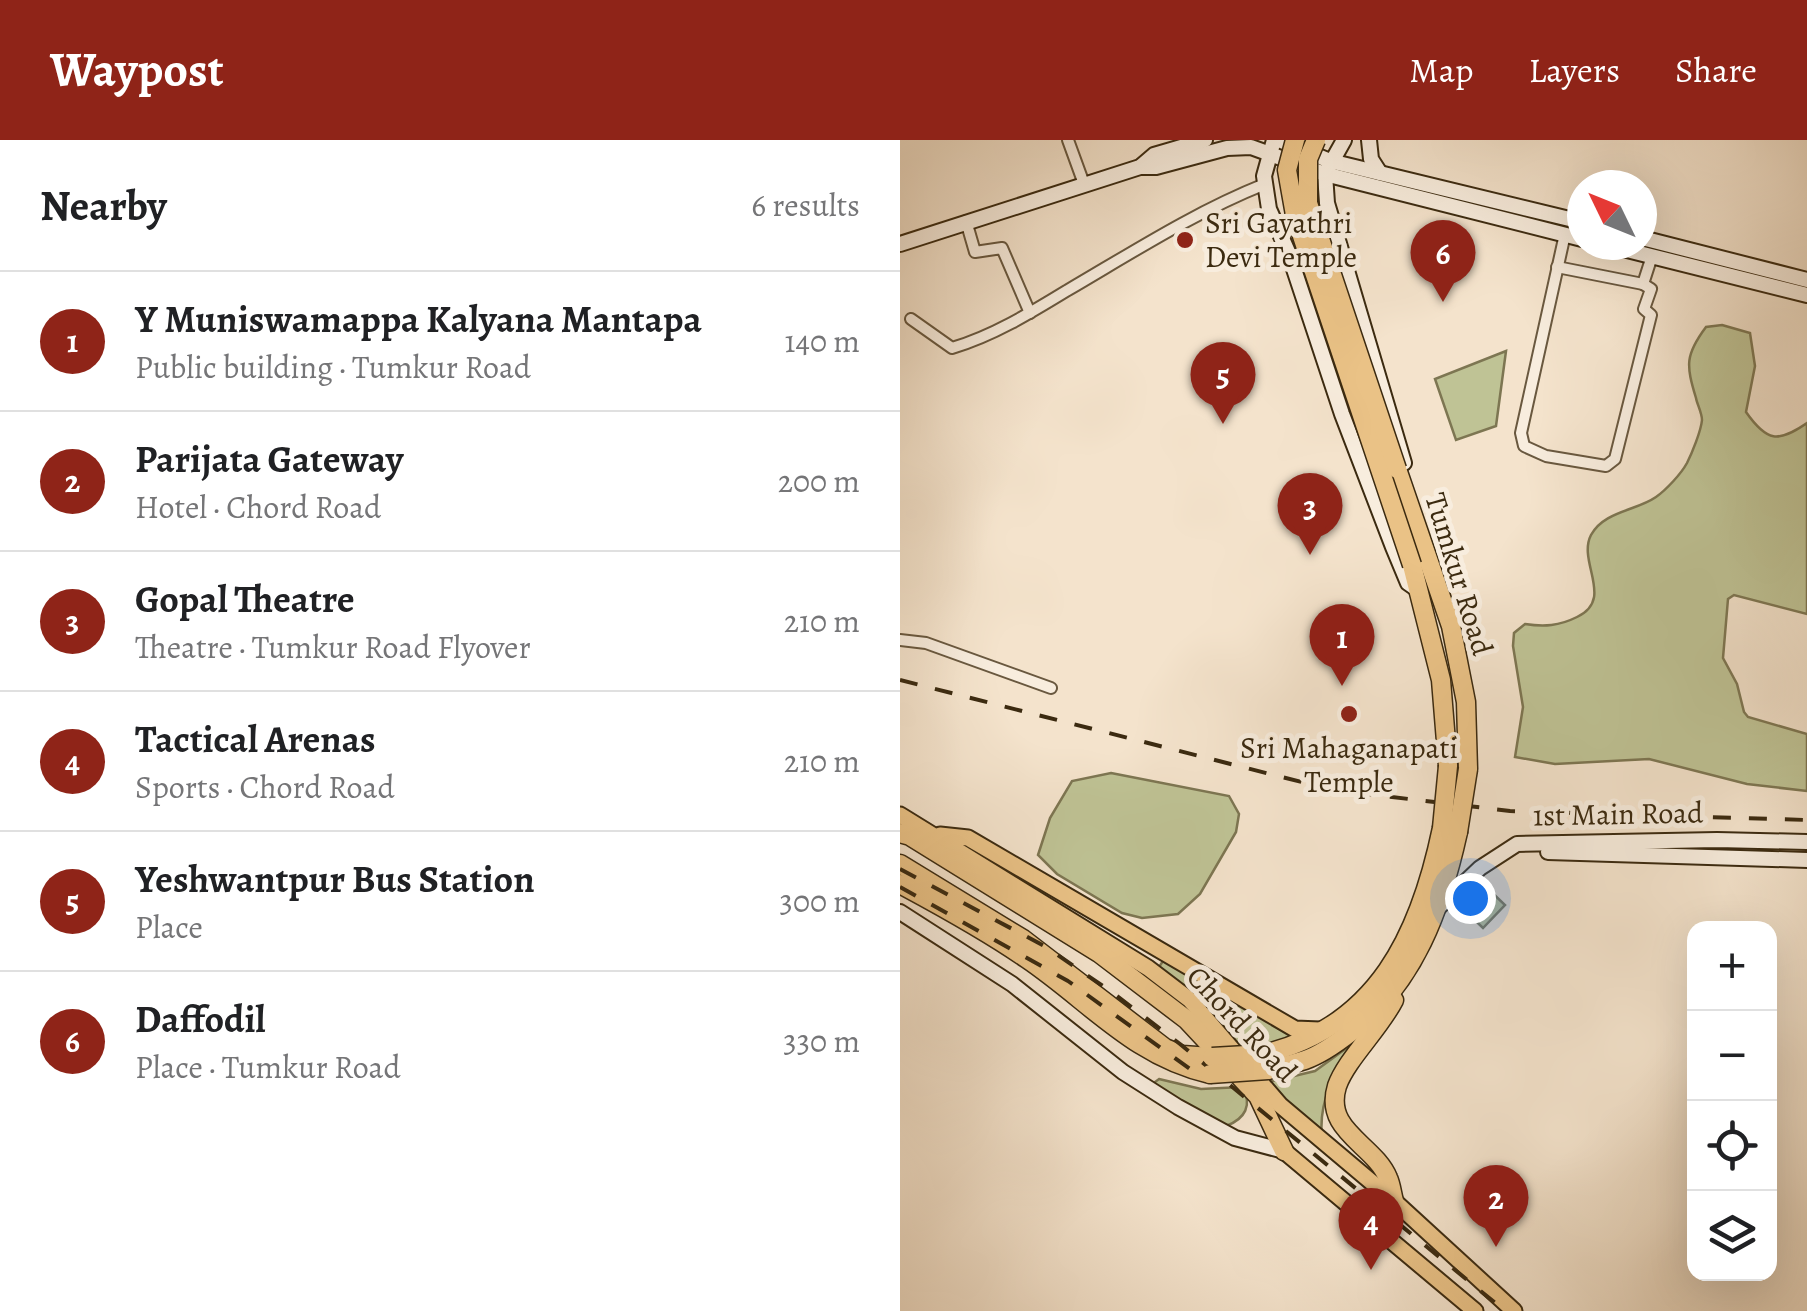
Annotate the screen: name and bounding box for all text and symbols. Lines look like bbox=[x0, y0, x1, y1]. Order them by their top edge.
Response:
text: Waypost bbox=[50, 37, 224, 103]
text: Map bbox=[1409, 46, 1473, 94]
text: Layers bbox=[1528, 46, 1620, 94]
text: Share bbox=[1675, 46, 1757, 94]
north arrow bbox=[1567, 170, 1657, 260]
text: Nearby bbox=[40, 177, 167, 234]
text: 6 results bbox=[751, 183, 860, 227]
place label: Sri Gayathri Devi Temple bbox=[1205, 203, 1357, 277]
pin: 6 bbox=[1410, 220, 1476, 302]
marker: Sri Gayathri Devi Temple bbox=[1174, 229, 1196, 251]
text: Y Muniswamappa Kalyana Mantapa bbox=[135, 293, 702, 345]
text: 1 bbox=[67, 319, 78, 363]
text: 140 m bbox=[785, 319, 860, 363]
pin: 5 bbox=[1190, 342, 1256, 424]
text: Public building · Tumkur Road bbox=[135, 345, 531, 389]
text: Parijata Gateway bbox=[135, 433, 403, 485]
text: 2 bbox=[65, 459, 80, 503]
text: 200 m bbox=[778, 459, 860, 503]
pin: 3 bbox=[1278, 472, 1342, 555]
text: Hotel · Chord Road bbox=[135, 485, 381, 529]
street label: Tumkur Road bbox=[1415, 488, 1503, 661]
text: Gopal Theatre bbox=[135, 573, 355, 625]
text: 3 bbox=[66, 599, 79, 643]
text: 210 m bbox=[784, 599, 860, 643]
pin: 1 bbox=[1310, 604, 1374, 686]
text: Theatre · Tumkur Road Flyover bbox=[135, 625, 531, 669]
marker: Sri Mahaganapati Temple bbox=[1338, 703, 1360, 725]
text: Tactical Arenas bbox=[135, 713, 376, 765]
place label: Sri Mahaganapati Temple bbox=[1240, 728, 1458, 802]
text: 4 bbox=[65, 739, 80, 783]
text: 210 m bbox=[784, 739, 860, 783]
text: Sports · Chord Road bbox=[135, 765, 395, 809]
street label: 1st Main Road bbox=[1532, 792, 1704, 835]
text: Yeshwantpur Bus Station bbox=[135, 853, 535, 905]
your location bbox=[1445, 873, 1496, 924]
text: 5 bbox=[66, 879, 79, 923]
text: 300 m bbox=[780, 879, 860, 923]
text: Place bbox=[135, 905, 203, 949]
map controls bbox=[1687, 921, 1777, 1281]
button: + bbox=[1687, 921, 1777, 1011]
street label: Chord Road bbox=[1178, 957, 1307, 1091]
text: Daffodil bbox=[135, 993, 266, 1045]
button: − bbox=[1687, 1011, 1777, 1101]
text: 6 bbox=[65, 1019, 80, 1063]
text: 330 m bbox=[783, 1019, 860, 1063]
text: Place · Tumkur Road bbox=[135, 1045, 401, 1089]
button: locate bbox=[1687, 1101, 1777, 1191]
pin: 2 bbox=[1464, 1164, 1528, 1247]
pin: 4 bbox=[1338, 1188, 1404, 1270]
button: layers bbox=[1687, 1191, 1777, 1281]

